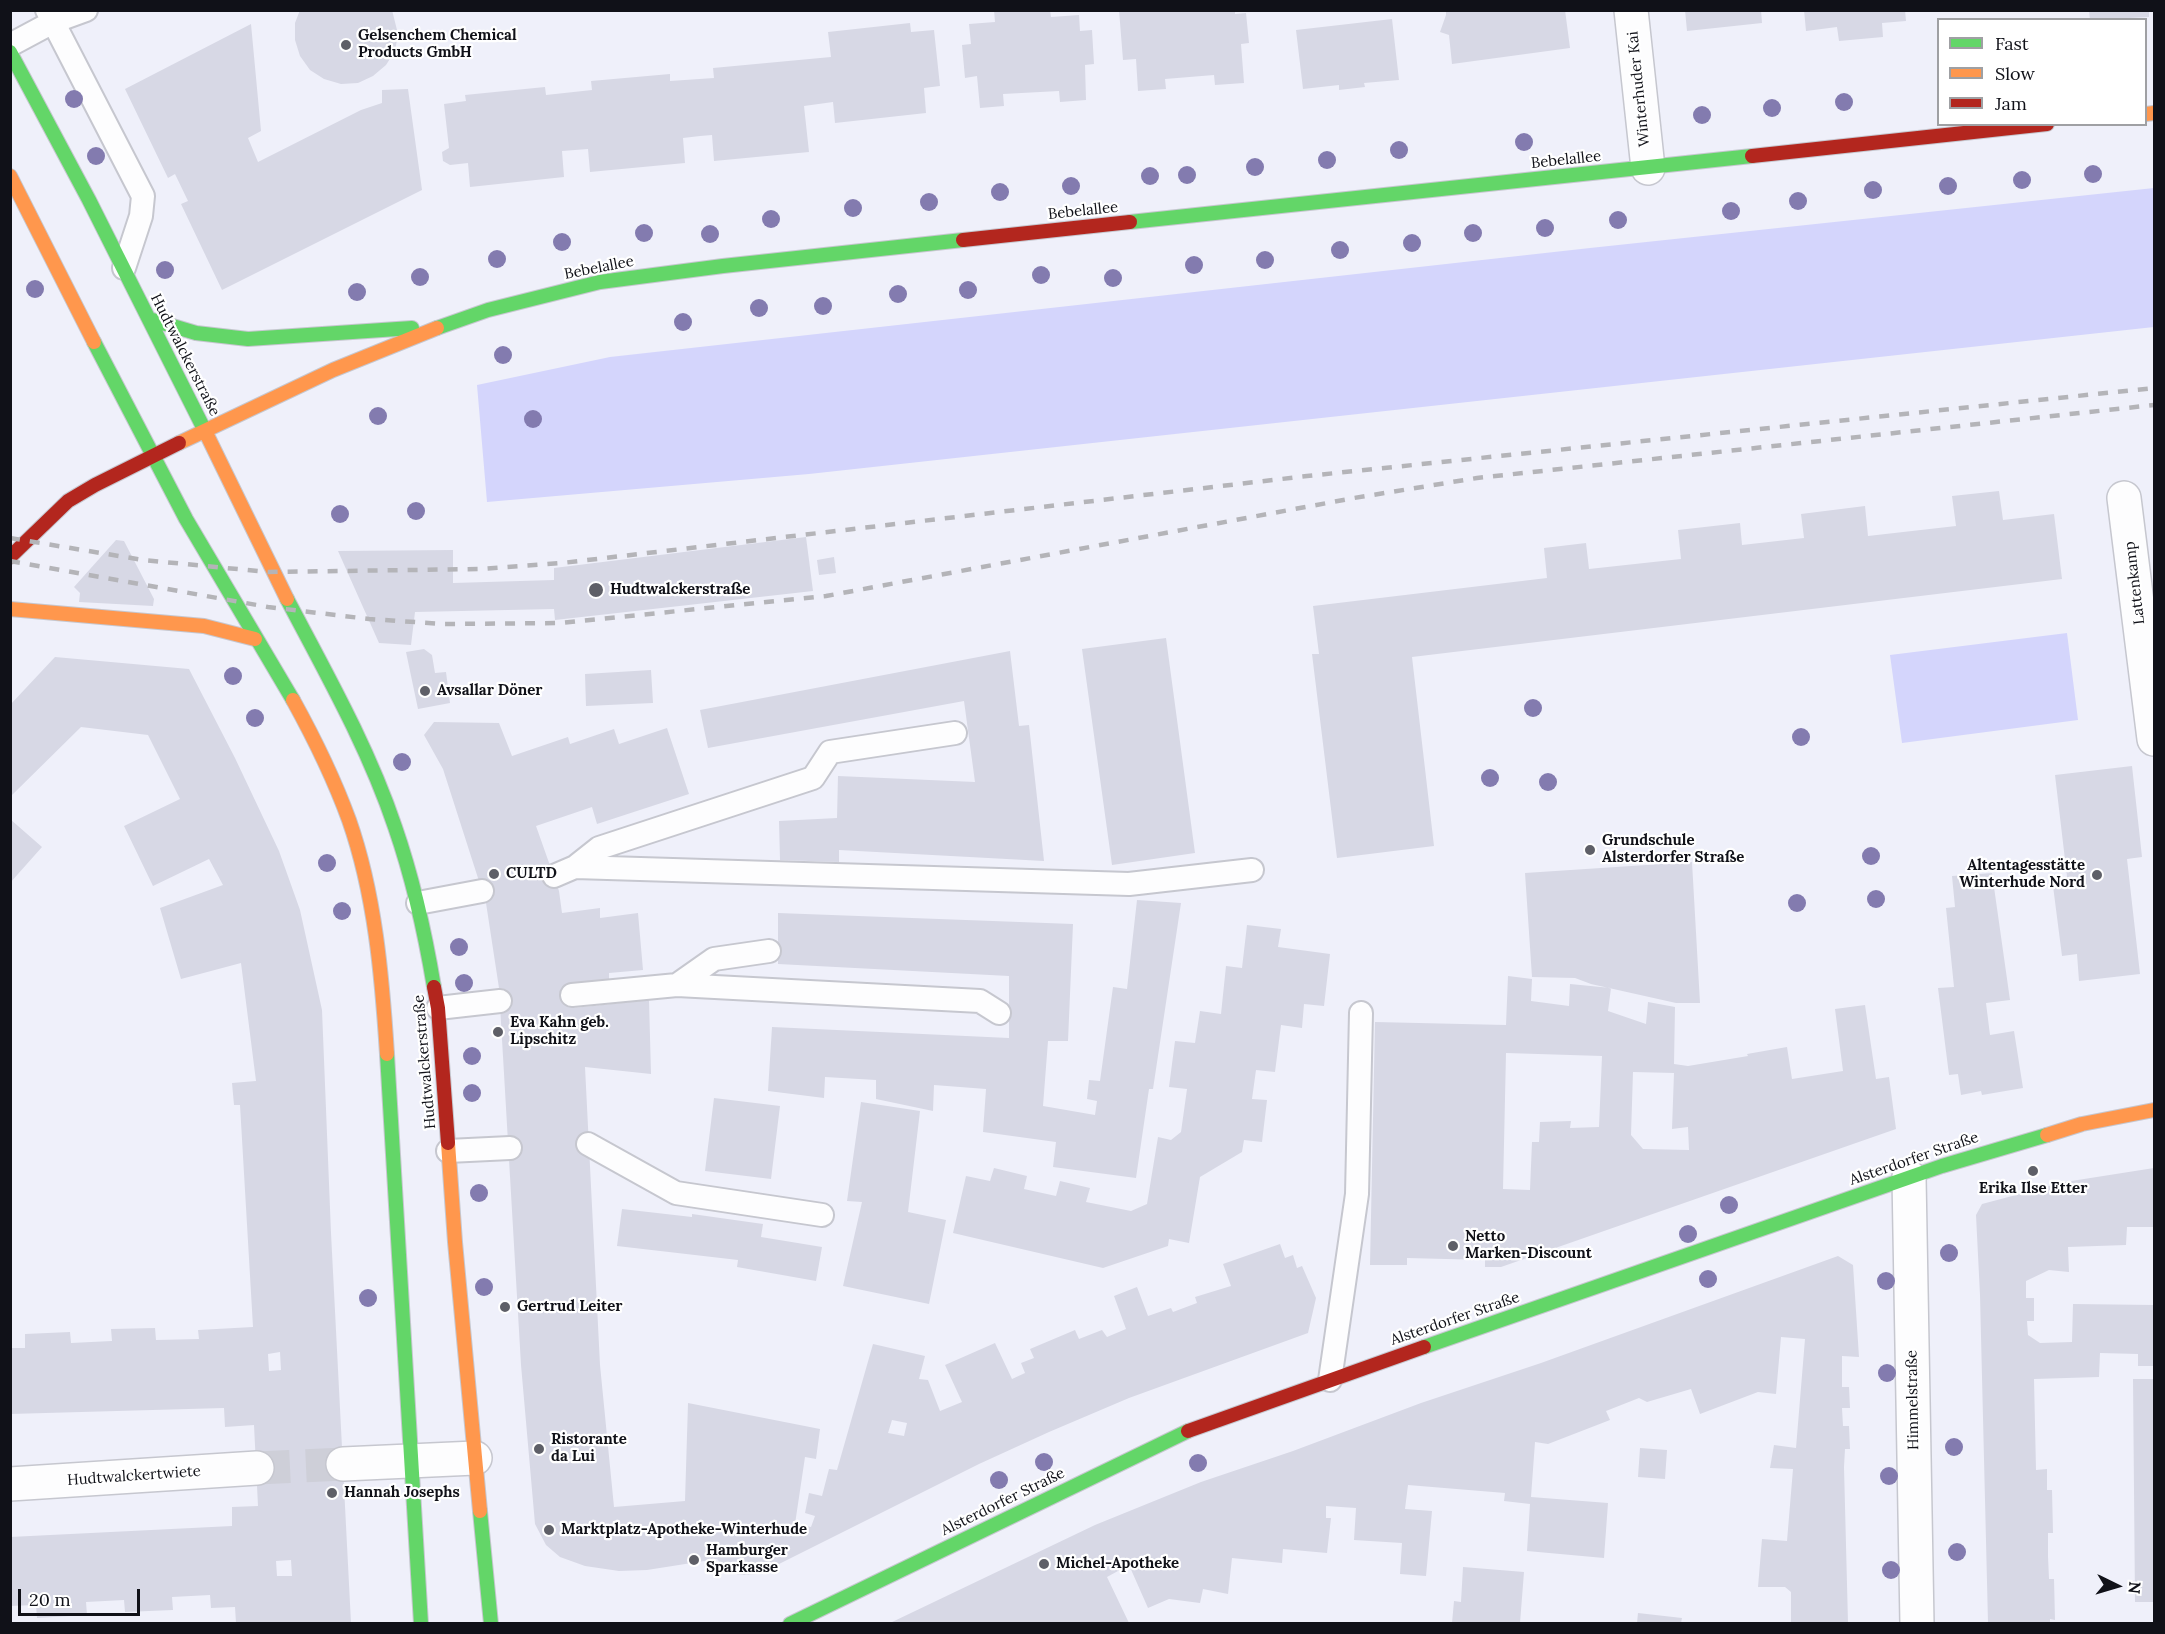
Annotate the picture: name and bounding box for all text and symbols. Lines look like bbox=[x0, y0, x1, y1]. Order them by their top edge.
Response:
legend bbox=[1937, 18, 2147, 126]
place label: Gelsenchem Chemical Products GmbH bbox=[358, 27, 517, 62]
street label: Winterhuder Kai bbox=[1624, 30, 1654, 148]
text: Fast bbox=[1995, 32, 2029, 55]
marker: Gelsenchem Chemical Products GmbH bbox=[339, 38, 353, 52]
text: Slow bbox=[1995, 62, 2035, 85]
text: Jam bbox=[1995, 92, 2027, 115]
street label: Bebelallee bbox=[1530, 147, 1602, 173]
street label: Bebelallee bbox=[1047, 198, 1119, 224]
street label: Bebelallee bbox=[563, 252, 635, 284]
street label: Hudtwalckerstraße bbox=[146, 291, 224, 419]
street label: Lattenkamp bbox=[2121, 540, 2149, 626]
marker: Hudtwalckerstraße bbox=[587, 581, 605, 599]
place label: Hudtwalckerstraße bbox=[610, 581, 750, 599]
place label: Avsallar Döner bbox=[437, 682, 543, 700]
marker: Avsallar Döner bbox=[418, 684, 432, 698]
place label: Grundschule Alsterdorfer Straße bbox=[1602, 832, 1744, 867]
marker: Grundschule Alsterdorfer Straße bbox=[1583, 843, 1597, 857]
place label: Altentagesstätte Winterhude Nord bbox=[1959, 857, 2085, 892]
place label: CULTD bbox=[506, 865, 557, 883]
marker: CULTD bbox=[487, 867, 501, 881]
marker: Altentagesstätte Winterhude Nord bbox=[2090, 868, 2104, 882]
street label: Hudtwalckerstraße bbox=[410, 994, 440, 1130]
place label: Eva Kahn geb. Lipschitz bbox=[510, 1014, 609, 1049]
marker: Eva Kahn geb. Lipschitz bbox=[491, 1025, 505, 1039]
street label: Alsterdorfer Straße bbox=[1847, 1128, 1981, 1190]
marker: Erika Ilse Etter bbox=[2026, 1164, 2040, 1178]
place label: Erika Ilse Etter bbox=[1979, 1180, 2087, 1198]
place label: Netto Marken-Discount bbox=[1465, 1228, 1592, 1263]
marker: Netto Marken-Discount bbox=[1446, 1239, 1460, 1253]
street label: Alsterdorfer Straße bbox=[1388, 1288, 1522, 1350]
place label: Gertrud Leiter bbox=[517, 1298, 623, 1316]
marker: Gertrud Leiter bbox=[498, 1300, 512, 1314]
street label: Himmelstraße bbox=[1903, 1350, 1923, 1450]
place label: Ristorante da Lui bbox=[551, 1431, 627, 1466]
marker: Ristorante da Lui bbox=[532, 1442, 546, 1456]
street label: Hudtwalckertwiete bbox=[67, 1462, 201, 1490]
street label: Alsterdorfer Straße bbox=[938, 1464, 1068, 1540]
place label: Hannah Josephs bbox=[344, 1484, 460, 1502]
marker: Hannah Josephs bbox=[325, 1486, 339, 1500]
place label: Marktplatz-Apotheke-Winterhude bbox=[561, 1521, 807, 1539]
marker: Marktplatz-Apotheke-Winterhude bbox=[542, 1523, 556, 1537]
place label: Hamburger Sparkasse bbox=[706, 1542, 788, 1577]
marker: Hamburger Sparkasse bbox=[687, 1553, 701, 1567]
place label: Michel-Apotheke bbox=[1056, 1555, 1179, 1573]
north arrow bbox=[2087, 1556, 2147, 1616]
marker: Michel-Apotheke bbox=[1037, 1557, 1051, 1571]
scale bar bbox=[21, 1577, 142, 1615]
text: N bbox=[2124, 1581, 2145, 1595]
text: 20 m bbox=[29, 1588, 71, 1611]

